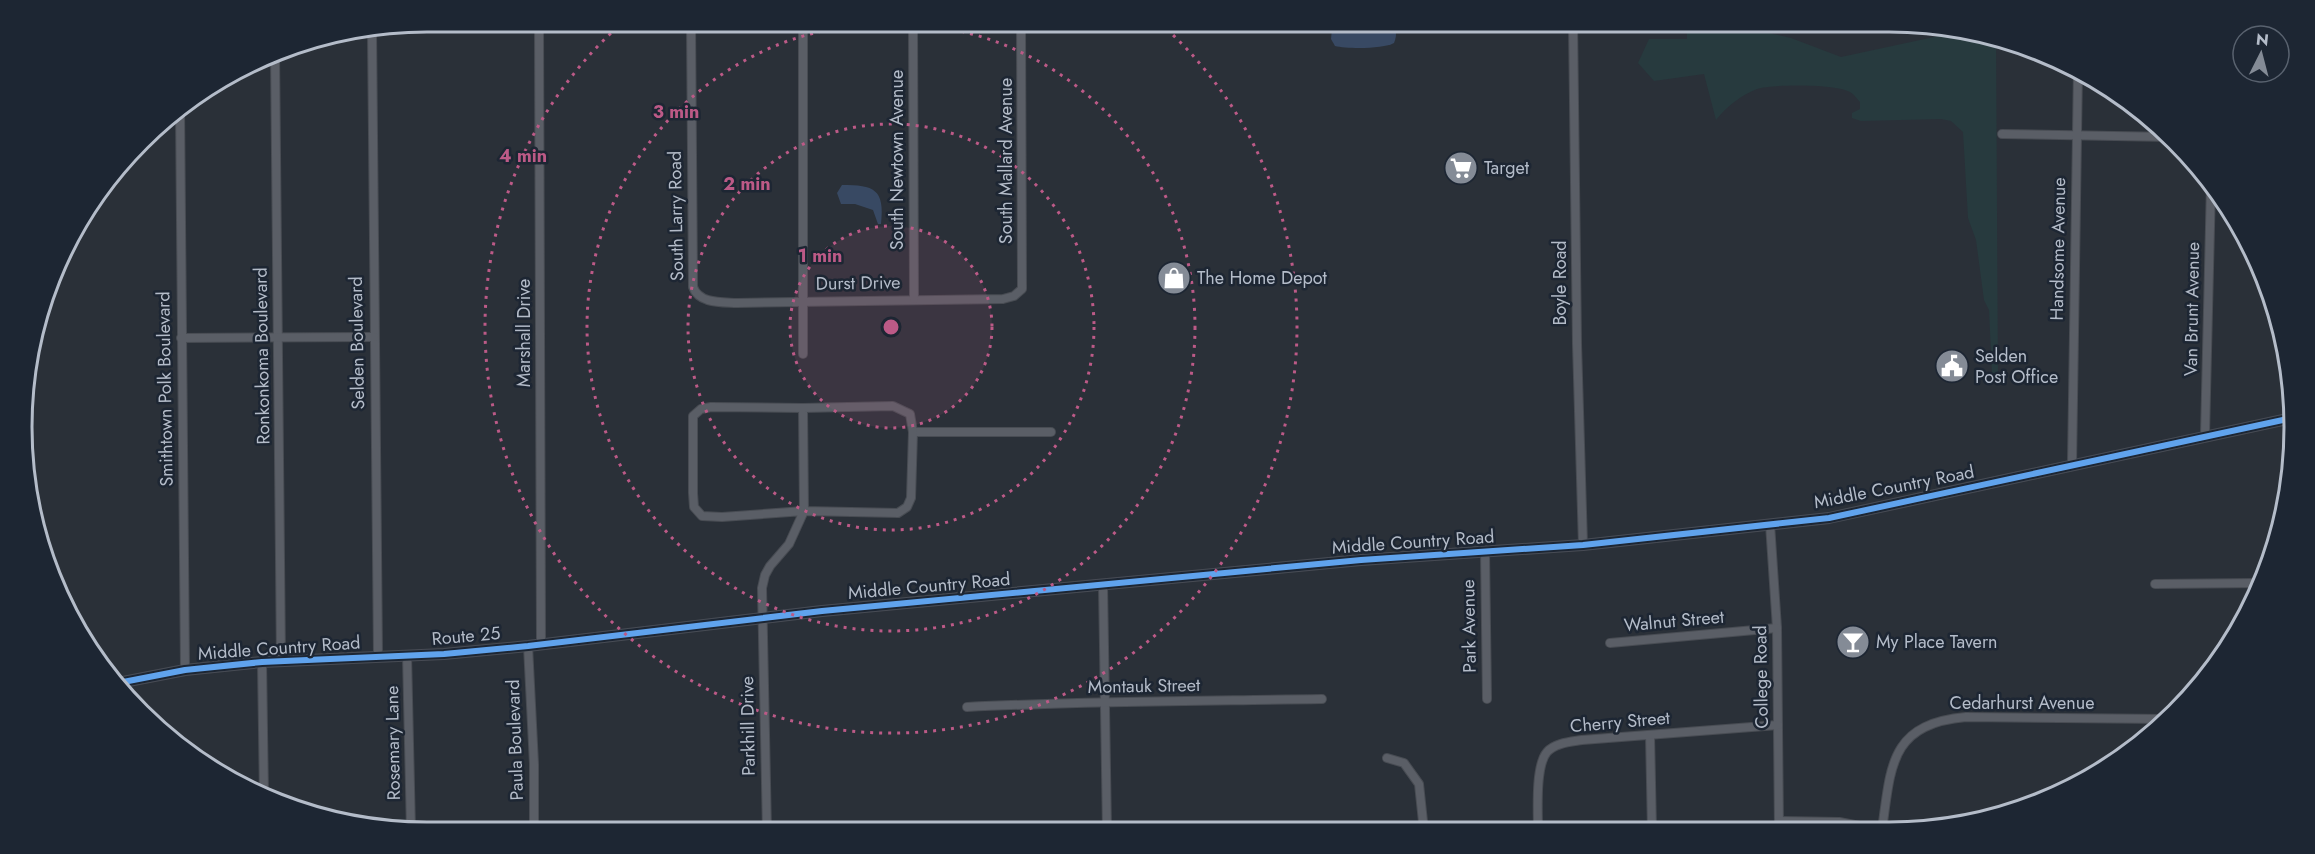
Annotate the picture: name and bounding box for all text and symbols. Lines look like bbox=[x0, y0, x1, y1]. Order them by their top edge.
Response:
north arrow bbox=[2231, 24, 2291, 84]
text: N bbox=[2255, 27, 2270, 52]
street label: South Newtown Avenue bbox=[884, 70, 910, 250]
street label: South Mallard Avenue bbox=[993, 78, 1019, 244]
text: 3 min bbox=[653, 99, 699, 125]
text: 4 min bbox=[499, 143, 547, 169]
supermarket icon: Target bbox=[1443, 150, 1479, 186]
street label: South Larry Road bbox=[662, 151, 690, 281]
place label: Target bbox=[1484, 155, 1530, 181]
text: 2 min bbox=[723, 171, 771, 197]
street label: Handsome Avenue bbox=[2044, 177, 2072, 321]
street label: Boyle Road bbox=[1547, 240, 1573, 326]
street label: Van Brunt Avenue bbox=[2178, 242, 2206, 376]
text: 1 min bbox=[798, 243, 842, 269]
shop icon: The Home Depot bbox=[1156, 260, 1192, 296]
place label: The Home Depot bbox=[1197, 265, 1327, 291]
street label: Ronkonkoma Boulevard bbox=[247, 267, 277, 445]
street label: Durst Drive bbox=[815, 269, 901, 297]
street label: Selden Boulevard bbox=[343, 276, 371, 410]
street label: Marshall Drive bbox=[511, 279, 537, 387]
street label: Smithtown Polk Boulevard bbox=[150, 291, 180, 487]
centre of rings bbox=[881, 317, 901, 337]
place label: Selden Post Office bbox=[1975, 343, 2058, 390]
public building icon: Selden Post Office bbox=[1934, 348, 1970, 384]
street label: Middle Country Road bbox=[1812, 459, 1976, 515]
street label: Middle Country Road bbox=[1331, 523, 1495, 561]
street label: Middle Country Road bbox=[847, 566, 1011, 606]
street label: Park Avenue bbox=[1455, 579, 1483, 673]
street label: Walnut Street bbox=[1623, 604, 1726, 638]
street label: Route 25 bbox=[431, 620, 501, 652]
bar icon: My Place Tavern bbox=[1835, 624, 1871, 660]
street label: College Road bbox=[1747, 625, 1775, 729]
street label: Middle Country Road bbox=[197, 629, 361, 667]
place label: My Place Tavern bbox=[1876, 629, 1998, 655]
street label: Montauk Street bbox=[1088, 672, 1201, 700]
street label: Parkhill Drive bbox=[734, 676, 762, 776]
street label: Paula Boulevard bbox=[500, 679, 530, 801]
street label: Rosemary Lane bbox=[379, 685, 407, 801]
street label: Cedarhurst Avenue bbox=[1950, 690, 2094, 716]
street label: Cherry Street bbox=[1569, 705, 1672, 739]

